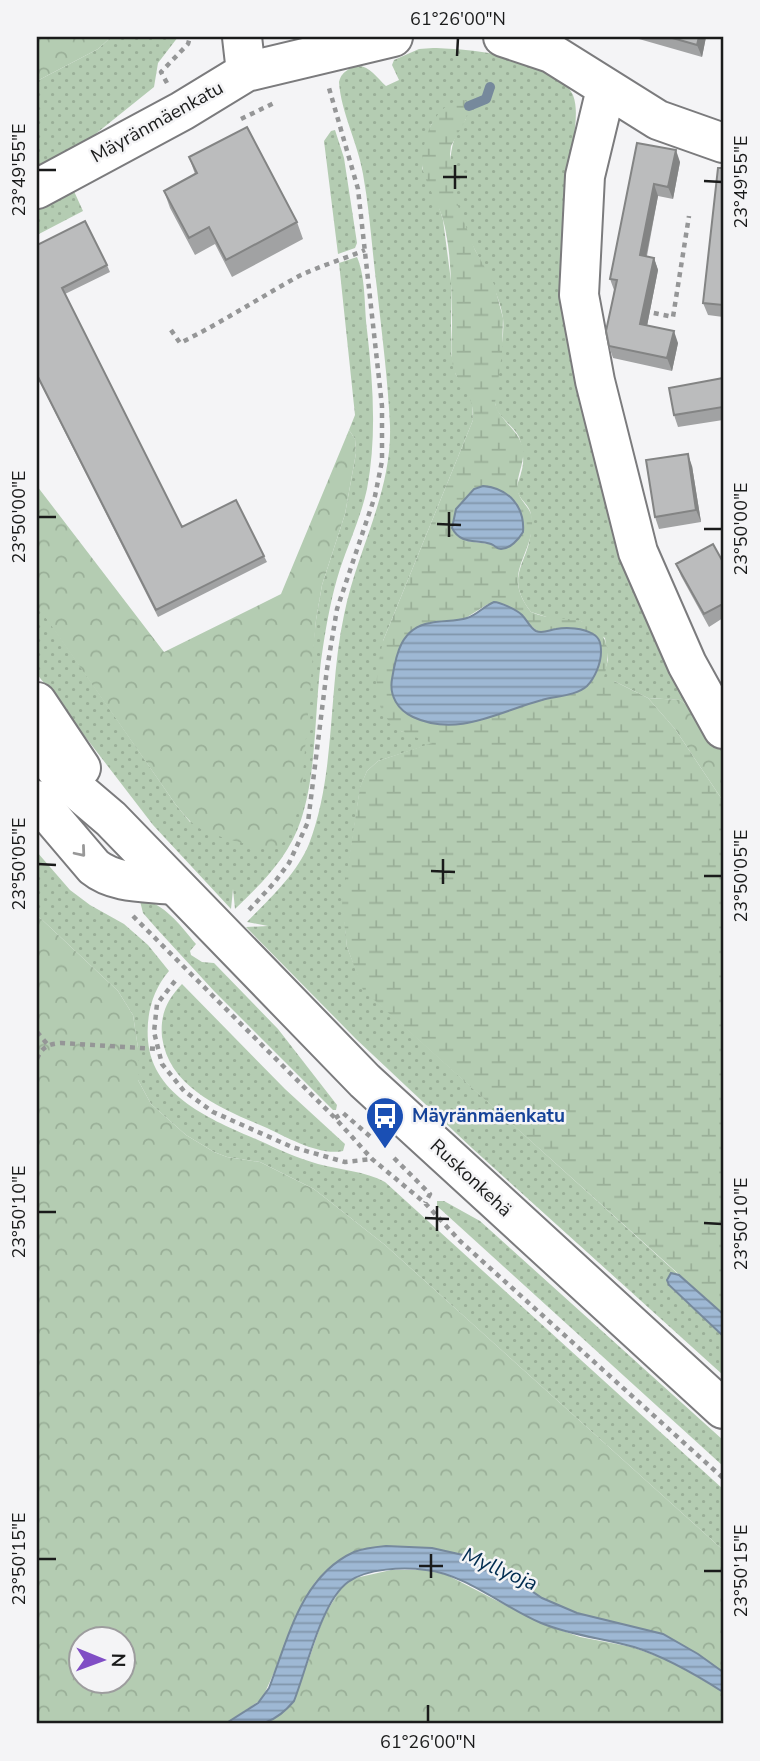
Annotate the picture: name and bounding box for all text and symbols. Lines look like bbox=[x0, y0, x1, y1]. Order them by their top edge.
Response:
text: 61°26'00"N bbox=[410, 7, 506, 31]
street label: Mäyränmäenkatu bbox=[86, 75, 228, 169]
text: 23°49'55"E bbox=[7, 124, 31, 217]
text: 23°49'55"E bbox=[729, 136, 753, 229]
text: 23°50'00"E bbox=[7, 471, 31, 564]
text: 23°50'00"E bbox=[729, 483, 753, 576]
text: 23°50'05"E bbox=[7, 818, 31, 911]
text: 23°50'05"E bbox=[729, 830, 753, 923]
one-way arrow bbox=[73, 843, 85, 856]
bus stop icon: Mäyränmäenkatu bbox=[364, 1095, 406, 1150]
place label: Mäyränmäenkatu bbox=[412, 1103, 565, 1129]
street label: Ruskonkehä bbox=[424, 1133, 518, 1223]
text: 23°50'10"E bbox=[7, 1166, 31, 1259]
text: 23°50'10"E bbox=[729, 1178, 753, 1271]
text: 23°50'15"E bbox=[7, 1513, 31, 1606]
text: 23°50'15"E bbox=[729, 1525, 753, 1618]
water label: Myllyoja bbox=[458, 1541, 542, 1597]
north arrow bbox=[66, 1624, 136, 1694]
text: N bbox=[105, 1653, 131, 1668]
text: 61°26'00"N bbox=[380, 1730, 476, 1754]

